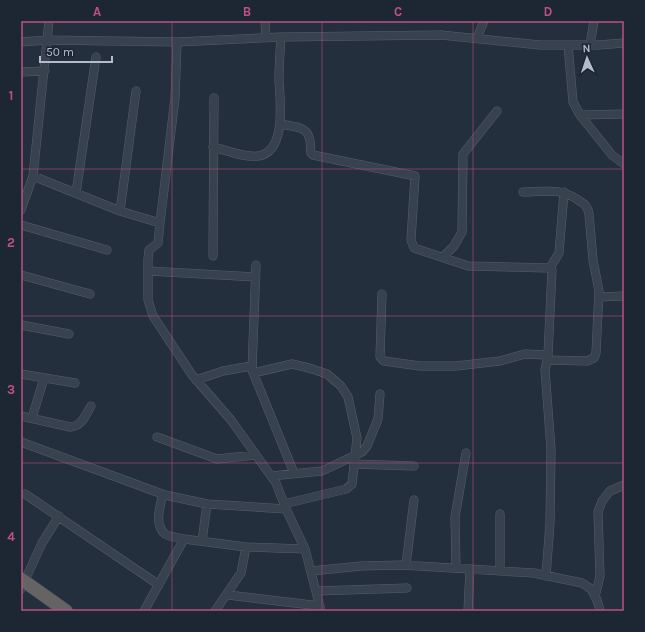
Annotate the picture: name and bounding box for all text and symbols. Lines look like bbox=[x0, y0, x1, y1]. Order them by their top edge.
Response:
text: A bbox=[93, 4, 101, 19]
text: B bbox=[243, 4, 251, 19]
text: C bbox=[394, 4, 402, 19]
text: D bbox=[544, 4, 553, 19]
scale bar bbox=[40, 38, 112, 64]
north arrow bbox=[567, 38, 607, 78]
text: N bbox=[582, 42, 591, 55]
text: 50 m bbox=[46, 45, 74, 59]
text: 1 bbox=[9, 88, 13, 103]
text: 2 bbox=[7, 235, 15, 250]
text: 3 bbox=[7, 382, 15, 397]
text: 4 bbox=[7, 529, 15, 544]

